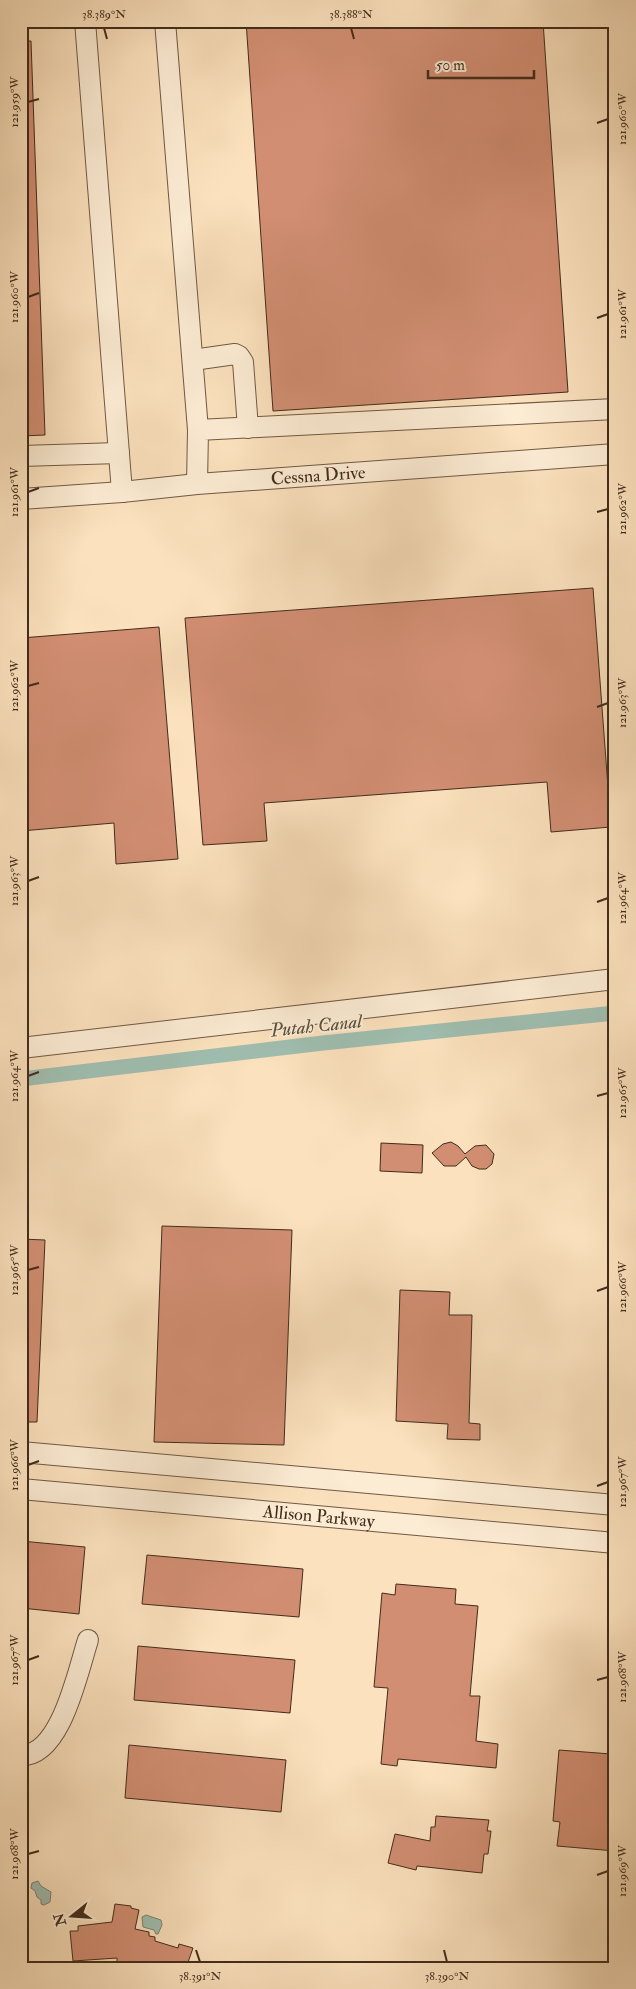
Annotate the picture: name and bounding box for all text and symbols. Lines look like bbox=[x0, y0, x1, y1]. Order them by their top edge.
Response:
text: 38.389°N bbox=[82, 7, 126, 22]
text: 38.388°N bbox=[329, 7, 373, 22]
scale bar bbox=[428, 48, 535, 80]
text: 50 m bbox=[436, 56, 465, 75]
text: 121.959°W bbox=[7, 76, 22, 128]
text: 121.960°W bbox=[615, 92, 630, 145]
text: 121.960°W bbox=[7, 270, 22, 323]
text: 121.961°W bbox=[615, 288, 630, 339]
street label: Cessna Drive bbox=[270, 460, 367, 490]
text: 121.961°W bbox=[7, 466, 22, 517]
text: 121.962°W bbox=[615, 482, 630, 535]
text: 121.962°W bbox=[7, 659, 22, 712]
text: 121.963°W bbox=[615, 677, 630, 728]
text: 121.963°W bbox=[7, 855, 22, 906]
text: 121.964°W bbox=[615, 871, 630, 924]
water label: Putah Canal bbox=[268, 1009, 364, 1043]
text: 121.964°W bbox=[7, 1049, 22, 1102]
text: 121.965°W bbox=[615, 1067, 630, 1118]
text: 121.965°W bbox=[7, 1244, 22, 1295]
text: 121.966°W bbox=[615, 1260, 630, 1313]
text: 121.966°W bbox=[7, 1438, 22, 1491]
text: 121.967°W bbox=[615, 1456, 630, 1508]
street label: Allison Parkway bbox=[261, 1499, 377, 1533]
text: 121.967°W bbox=[7, 1634, 22, 1686]
text: 121.968°W bbox=[615, 1651, 630, 1703]
text: 121.968°W bbox=[7, 1828, 22, 1880]
text: 121.969°W bbox=[615, 1844, 630, 1897]
north arrow bbox=[48, 1892, 98, 1942]
text: N bbox=[50, 1911, 70, 1929]
text: 38.391°N bbox=[179, 1969, 222, 1984]
text: 38.390°N bbox=[425, 1969, 469, 1984]

